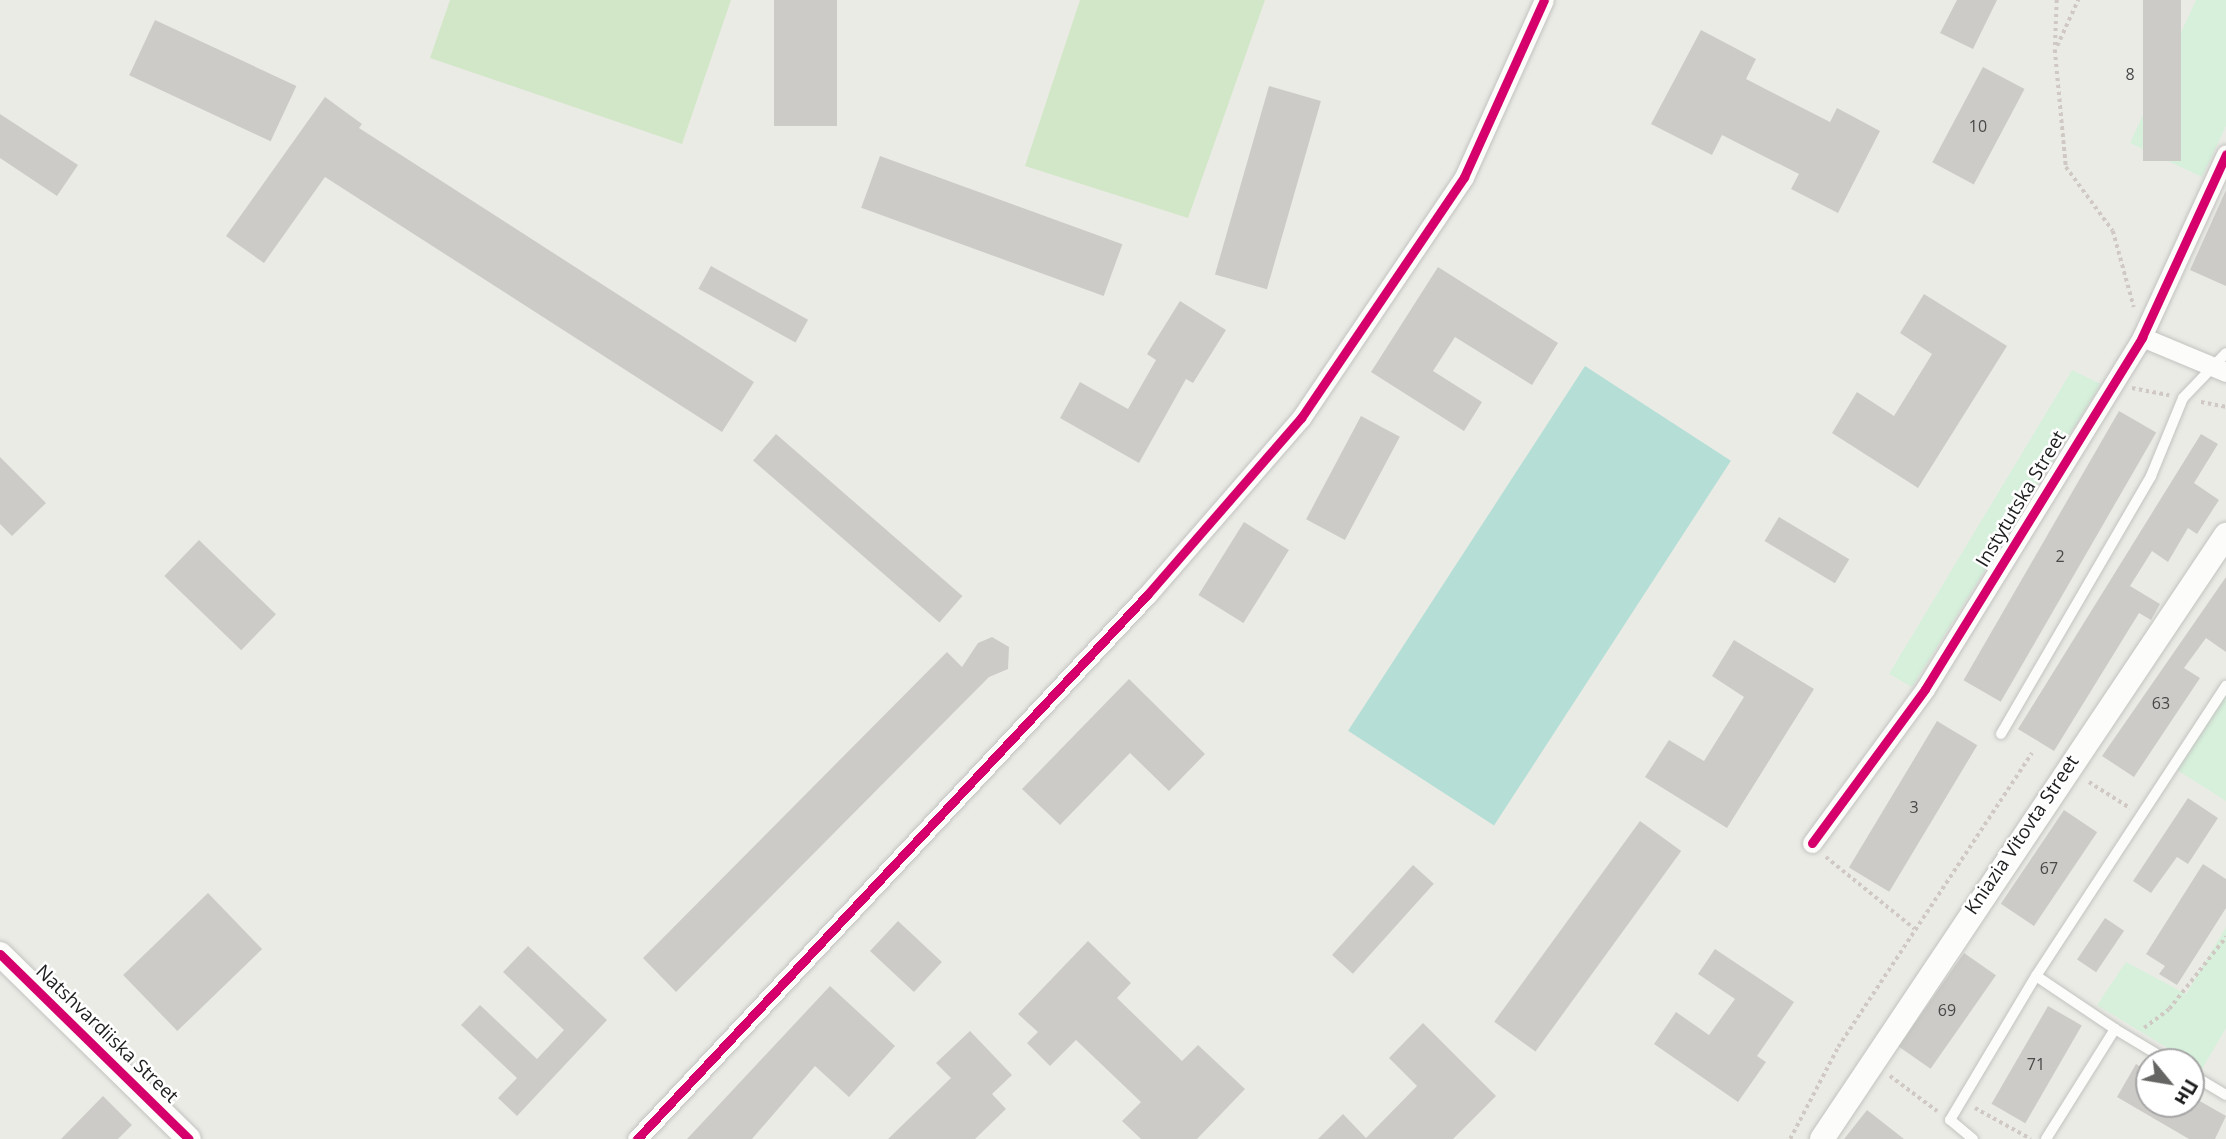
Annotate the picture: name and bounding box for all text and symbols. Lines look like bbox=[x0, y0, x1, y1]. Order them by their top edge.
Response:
house number: 8 bbox=[2125, 64, 2135, 84]
house number: 10 bbox=[1969, 116, 1987, 136]
street label: Instytutska Street bbox=[1971, 427, 2071, 571]
house number: 2 bbox=[2055, 546, 2065, 566]
house number: 63 bbox=[2152, 693, 2170, 713]
street label: Kniazia Vitovta Street bbox=[1960, 751, 2084, 919]
house number: 3 bbox=[1909, 797, 1919, 817]
house number: 67 bbox=[2040, 858, 2058, 878]
street label: Natshvardiiska Street bbox=[31, 960, 183, 1108]
house number: 69 bbox=[1938, 1000, 1956, 1020]
north arrow bbox=[2135, 1048, 2205, 1118]
house number: 71 bbox=[2027, 1054, 2045, 1074]
text: Пн bbox=[2169, 1074, 2204, 1111]

